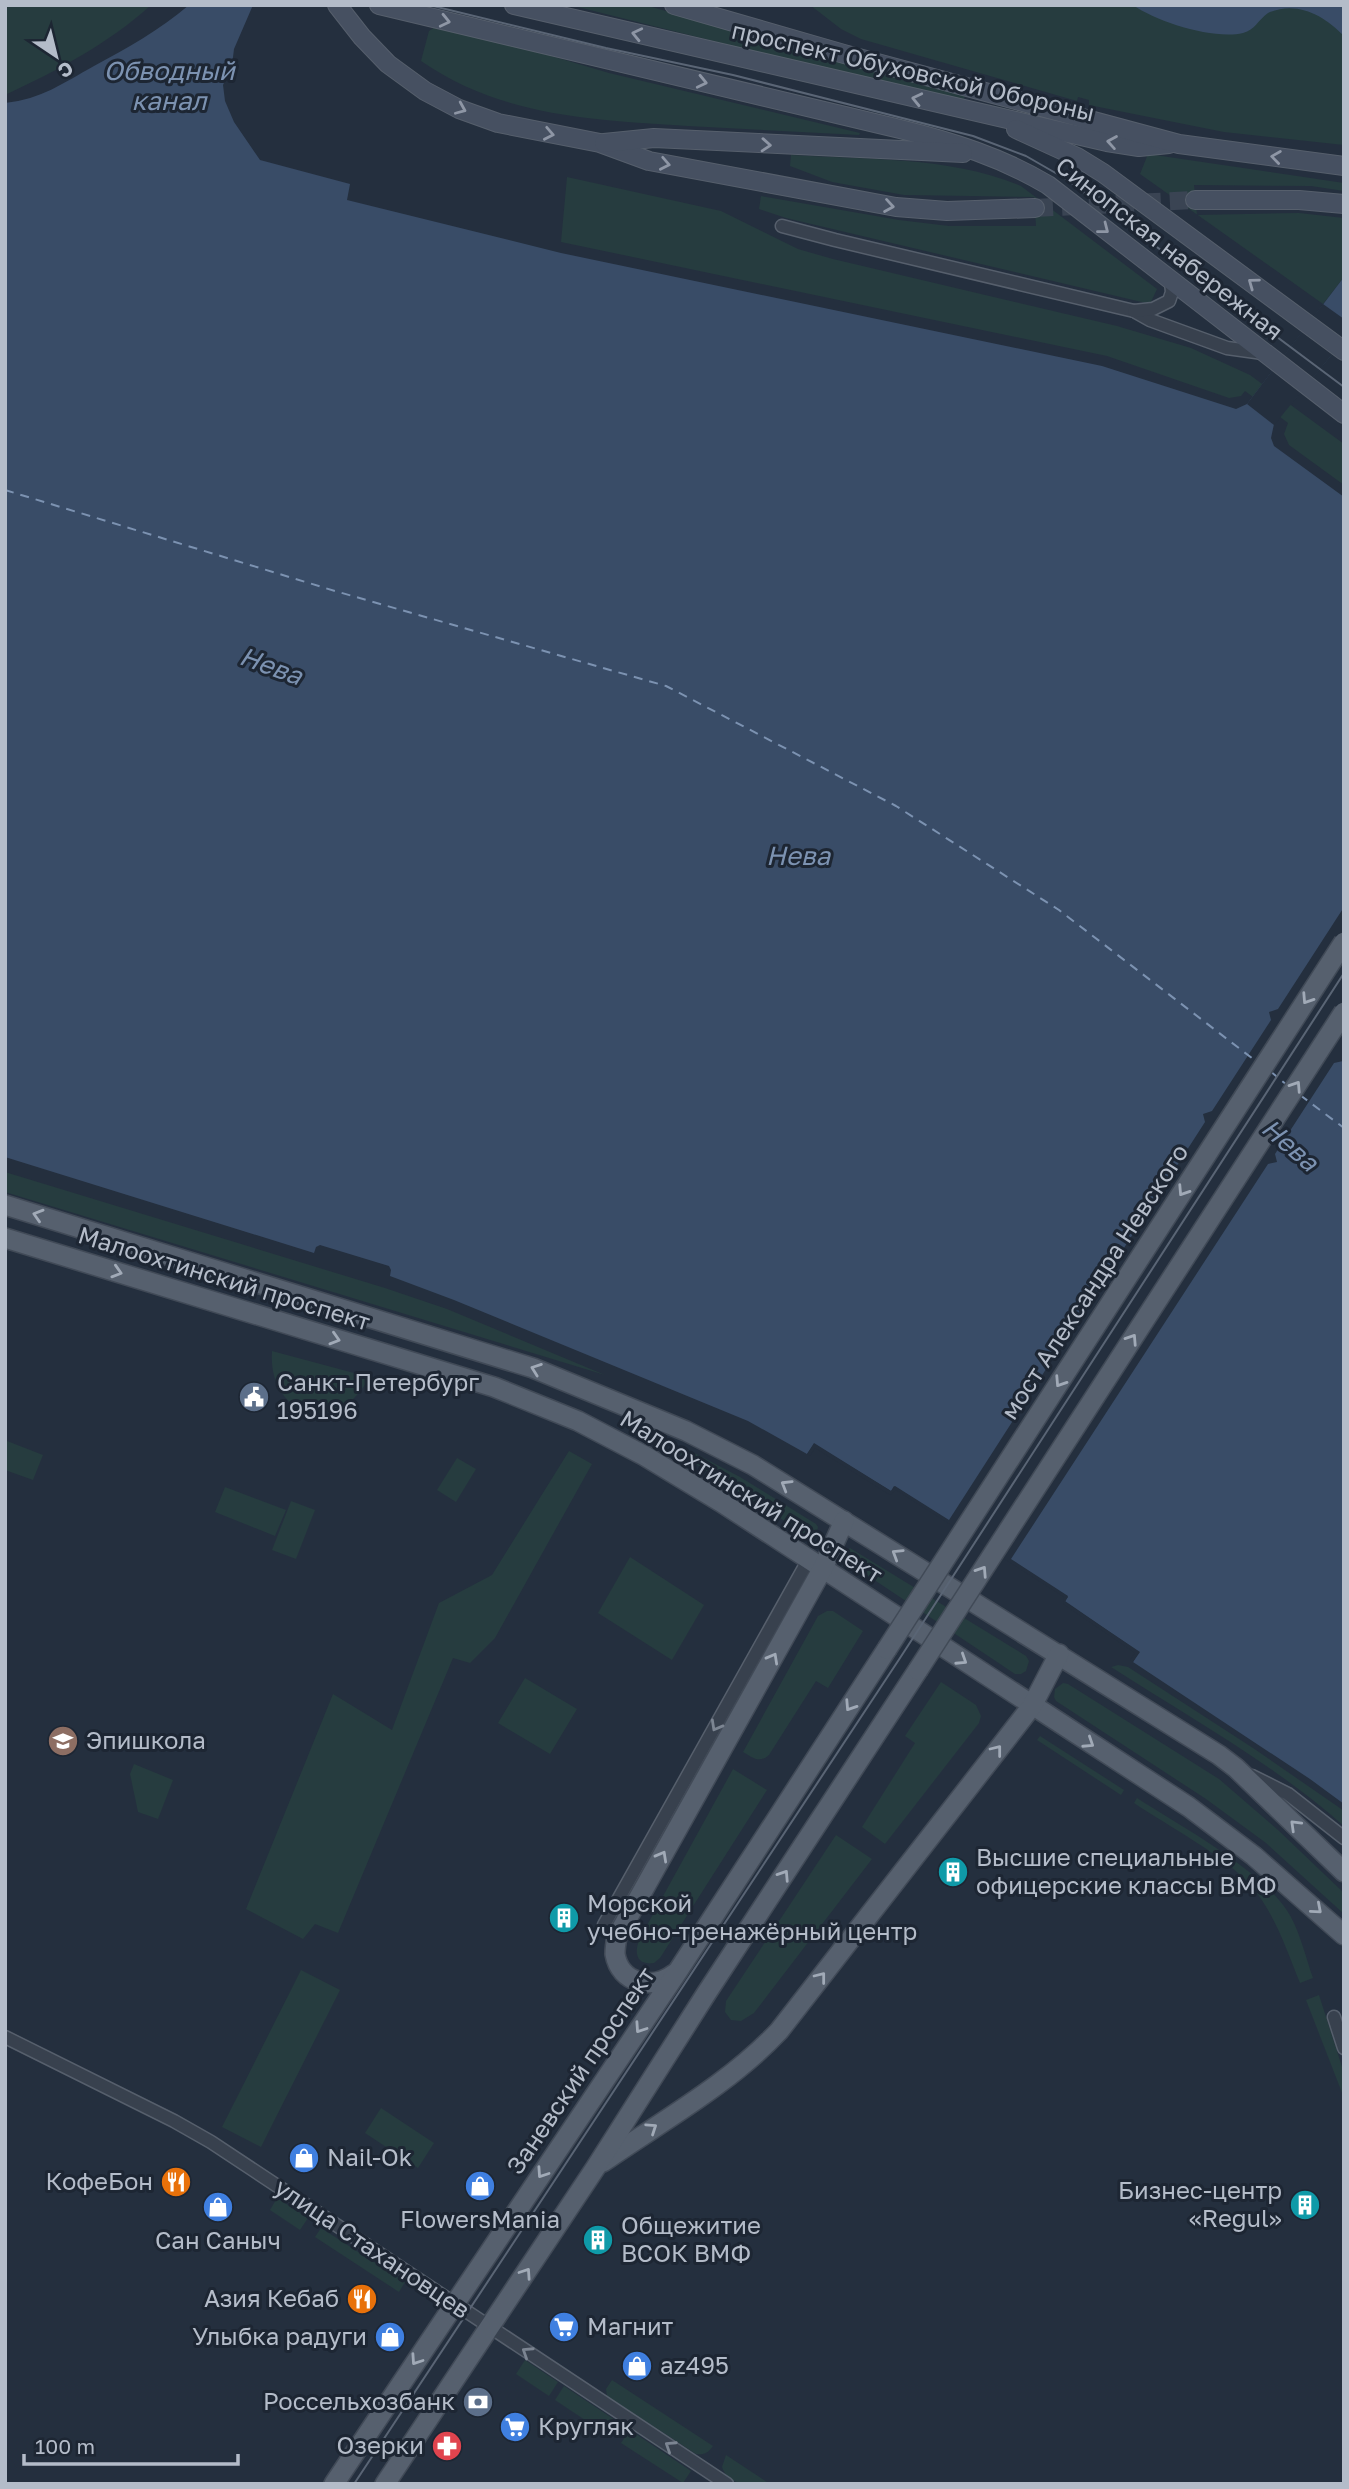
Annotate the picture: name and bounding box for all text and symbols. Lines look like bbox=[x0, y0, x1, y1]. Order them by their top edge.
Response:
one-way arrow bbox=[439, 13, 451, 27]
street label: проспект Обуховской Обороны bbox=[729, 15, 1098, 126]
north arrow bbox=[21, 21, 91, 91]
one-way arrow bbox=[631, 28, 643, 42]
water label: Обводный канал bbox=[103, 55, 237, 116]
text: С bbox=[54, 57, 78, 84]
one-way arrow bbox=[696, 74, 708, 89]
one-way arrow bbox=[912, 93, 924, 107]
one-way arrow bbox=[453, 101, 466, 115]
one-way arrow bbox=[543, 126, 555, 141]
one-way arrow bbox=[1106, 135, 1118, 150]
one-way arrow bbox=[761, 137, 772, 152]
street label: Синопская набережная bbox=[1051, 150, 1289, 345]
one-way arrow bbox=[1270, 150, 1282, 165]
one-way arrow bbox=[659, 156, 671, 171]
one-way arrow bbox=[883, 198, 895, 213]
one-way arrow bbox=[1097, 221, 1109, 234]
one-way arrow bbox=[1248, 279, 1261, 291]
water label: Нева bbox=[236, 640, 308, 692]
water label: Нева bbox=[766, 840, 831, 871]
one-way arrow bbox=[1302, 992, 1315, 1005]
one-way arrow bbox=[1287, 1081, 1300, 1094]
water label: Нева bbox=[1256, 1112, 1326, 1178]
street label: мост Александра Невского bbox=[994, 1138, 1194, 1424]
one-way arrow bbox=[1179, 1183, 1192, 1196]
one-way arrow bbox=[32, 1209, 44, 1224]
street label: Малоохтинский проспект bbox=[75, 1219, 374, 1336]
one-way arrow bbox=[111, 1264, 123, 1279]
one-way arrow bbox=[329, 1330, 341, 1345]
one-way arrow bbox=[1124, 1334, 1136, 1347]
one-way arrow bbox=[530, 1364, 542, 1378]
place label: Санкт-Петербург 195196 bbox=[277, 1367, 479, 1424]
one-way arrow bbox=[1055, 1374, 1068, 1387]
public building icon: Санкт-Петербург 195196 bbox=[237, 1380, 271, 1414]
street label: Малоохтинский проспект bbox=[615, 1403, 888, 1589]
one-way arrow bbox=[780, 1480, 793, 1493]
one-way arrow bbox=[892, 1549, 905, 1562]
one-way arrow bbox=[973, 1566, 986, 1579]
one-way arrow bbox=[765, 1652, 778, 1665]
one-way arrow bbox=[954, 1652, 967, 1664]
one-way arrow bbox=[845, 1698, 858, 1711]
one-way arrow bbox=[711, 1718, 724, 1731]
school or university icon: Эпишкола bbox=[46, 1724, 80, 1758]
place label: Эпишкола bbox=[86, 1725, 206, 1754]
one-way arrow bbox=[1082, 1734, 1095, 1747]
one-way arrow bbox=[989, 1746, 1002, 1758]
one-way arrow bbox=[1290, 1820, 1303, 1833]
place label: Высшие специальные офицерские классы ВМФ bbox=[976, 1842, 1277, 1899]
one-way arrow bbox=[654, 1851, 667, 1863]
building icon: Высшие специальные офицерские классы ВМФ bbox=[936, 1855, 970, 1889]
one-way arrow bbox=[775, 1870, 788, 1883]
place label: Морской учебно-тренажёрный центр bbox=[587, 1888, 917, 1945]
building icon: Морской учебно-тренажёрный центр bbox=[547, 1901, 581, 1935]
one-way arrow bbox=[1309, 1901, 1322, 1913]
street label: Заневский проспект bbox=[500, 1961, 660, 2179]
one-way arrow bbox=[813, 1973, 826, 1985]
one-way arrow bbox=[635, 2020, 648, 2033]
one-way arrow bbox=[644, 2124, 657, 2136]
shop icon: Nail-Ok bbox=[287, 2141, 321, 2175]
place label: Nail-Ok bbox=[327, 2142, 412, 2171]
restaurant icon: КофеБон bbox=[159, 2165, 193, 2199]
one-way arrow bbox=[538, 2165, 550, 2178]
place label: КофеБон bbox=[46, 2166, 153, 2195]
shop icon: FlowersMania bbox=[463, 2169, 497, 2203]
street label: улица Стахановцев bbox=[270, 2172, 476, 2324]
place label: Бизнес-центр «Regul» bbox=[1118, 2175, 1282, 2232]
building icon: Бизнес-центр «Regul» bbox=[1288, 2188, 1322, 2222]
shop icon: Сан Саныч bbox=[201, 2190, 235, 2224]
place label: FlowersMania bbox=[400, 2204, 560, 2233]
place label: Общежитие ВСОК ВМФ bbox=[621, 2210, 761, 2267]
building icon: Общежитие ВСОК ВМФ bbox=[581, 2223, 615, 2257]
place label: Сан Саныч bbox=[155, 2225, 281, 2254]
one-way arrow bbox=[517, 2268, 530, 2281]
restaurant icon: Азия Кебаб bbox=[345, 2282, 379, 2316]
place label: Азия Кебаб bbox=[204, 2283, 339, 2312]
supermarket icon: Магнит bbox=[547, 2310, 581, 2344]
place label: Магнит bbox=[587, 2311, 674, 2340]
shop icon: Улыбка радуги bbox=[373, 2320, 407, 2354]
place label: Улыбка радуги bbox=[192, 2321, 367, 2350]
one-way arrow bbox=[522, 2348, 535, 2361]
shop icon: az495 bbox=[620, 2349, 654, 2383]
place label: az495 bbox=[660, 2350, 729, 2379]
one-way arrow bbox=[412, 2352, 425, 2365]
bank icon: Россельхозбанк bbox=[461, 2385, 495, 2419]
place label: Россельхозбанк bbox=[263, 2386, 455, 2415]
supermarket icon: Кругляк bbox=[498, 2410, 532, 2444]
place label: Кругляк bbox=[538, 2411, 634, 2440]
scale bar bbox=[24, 2422, 238, 2466]
pharmacy icon: Озерки bbox=[430, 2429, 464, 2463]
place label: Озерки bbox=[337, 2430, 424, 2459]
text: 100 m bbox=[35, 2433, 95, 2459]
one-way arrow bbox=[664, 2441, 677, 2454]

